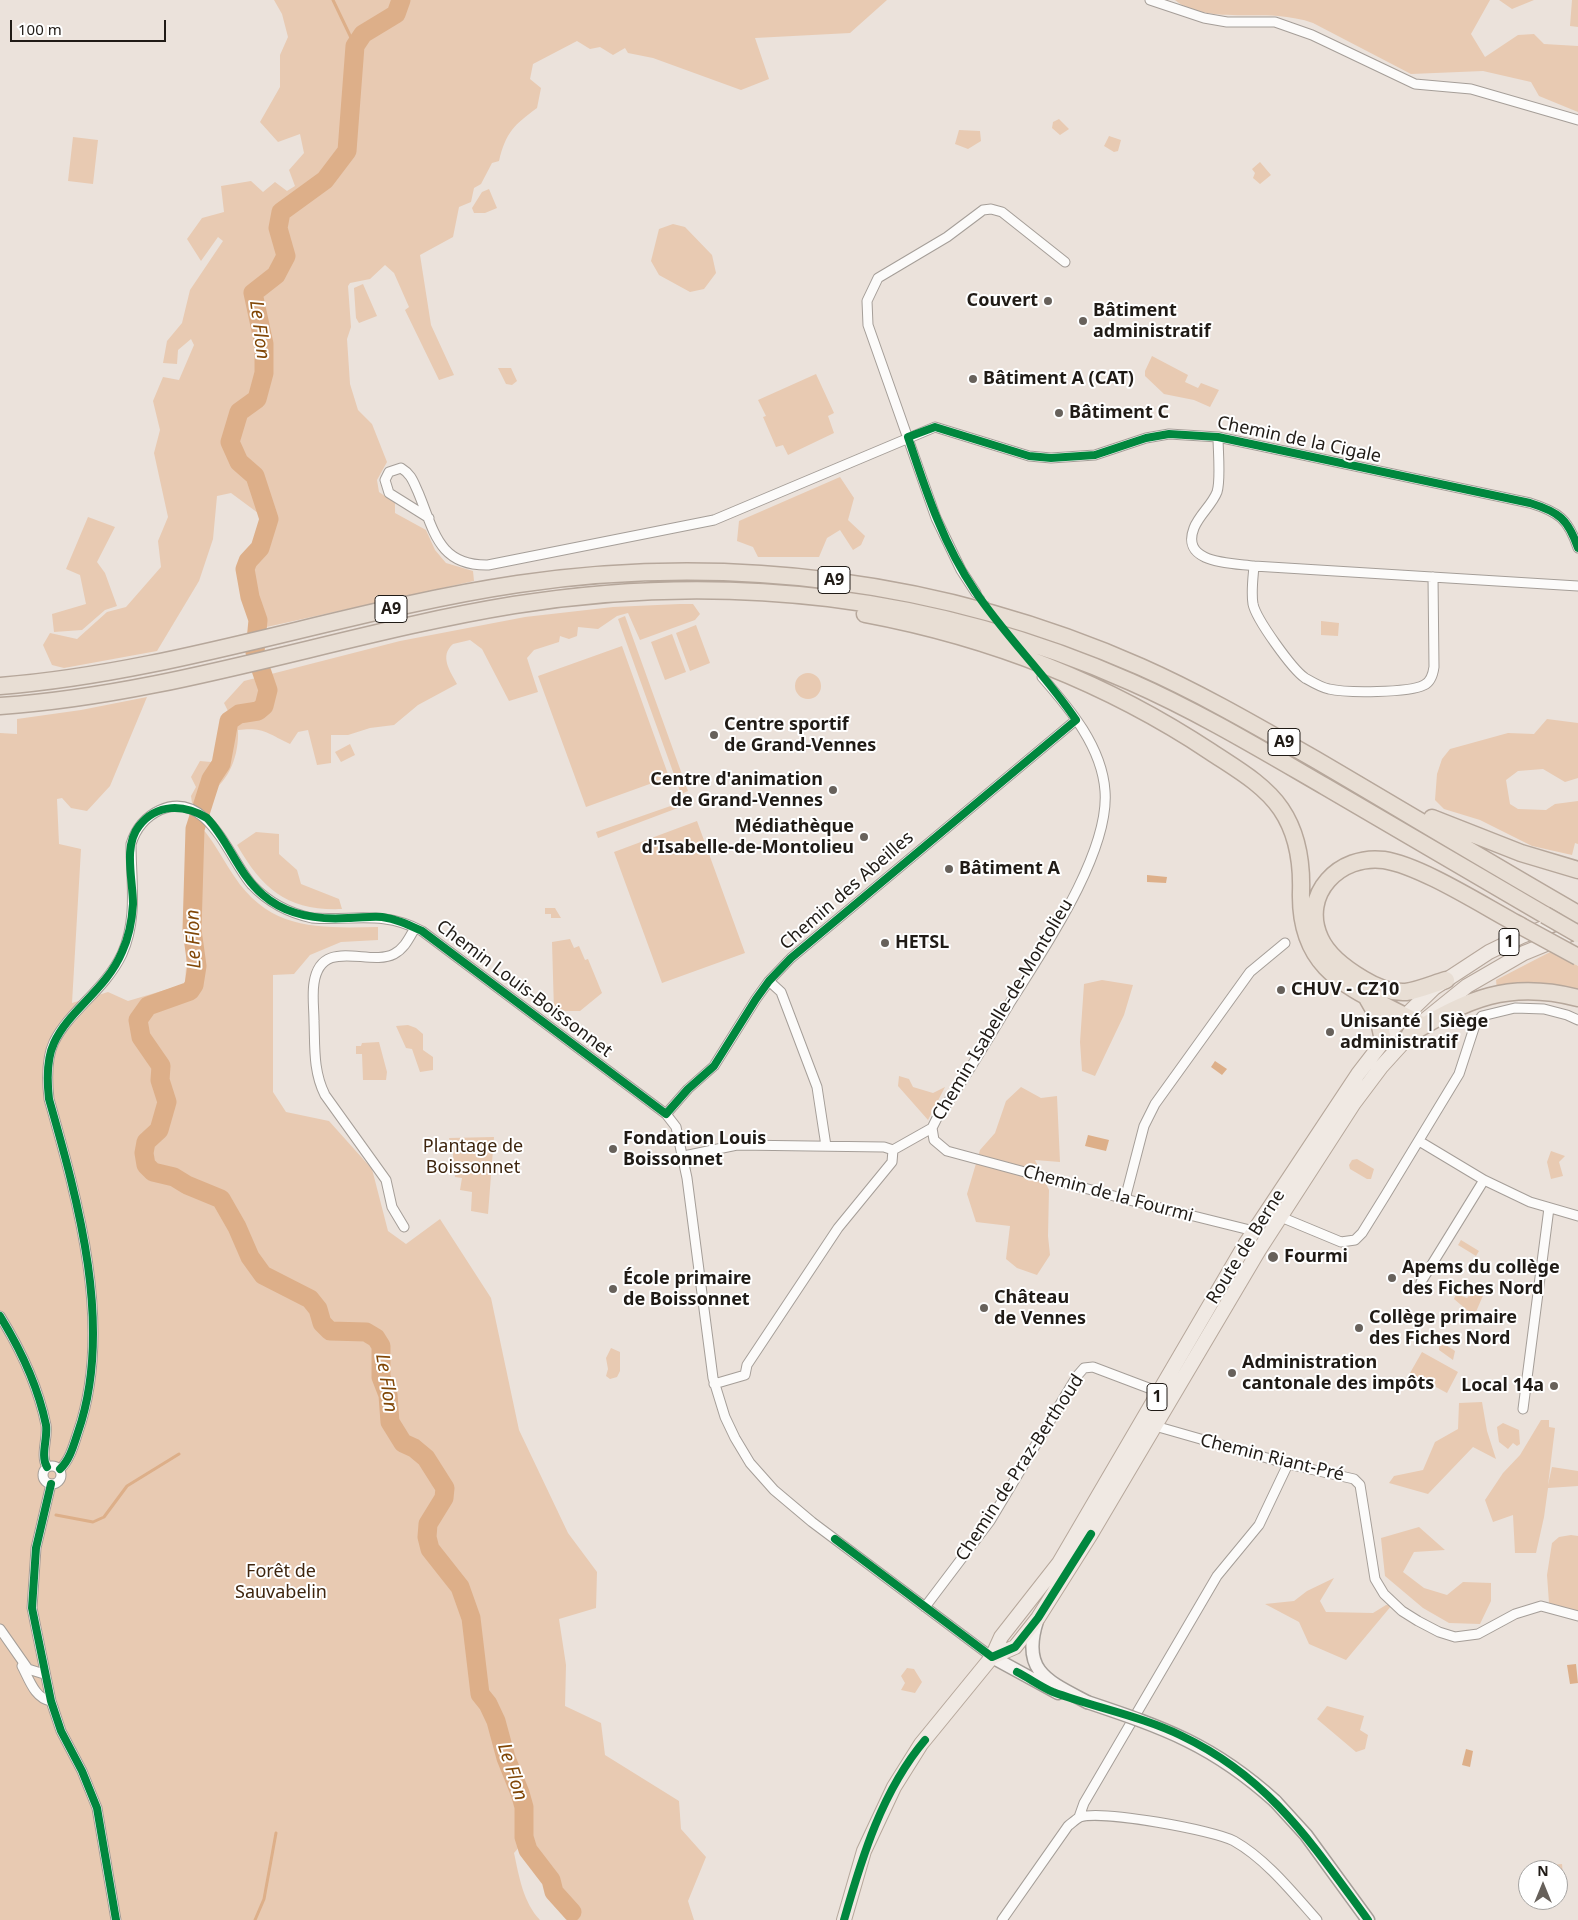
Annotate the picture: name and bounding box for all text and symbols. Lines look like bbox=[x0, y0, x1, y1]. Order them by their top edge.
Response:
scale bar bbox=[12, 10, 169, 42]
text: 100 m bbox=[18, 19, 62, 39]
place label: Couvert bbox=[967, 290, 1038, 312]
marker: Couvert bbox=[1042, 295, 1054, 307]
water label: Le Flon bbox=[244, 299, 274, 361]
place label: Bâtiment administratif bbox=[1093, 300, 1211, 342]
marker: Bâtiment administratif bbox=[1077, 315, 1089, 327]
place label: Bâtiment A (CAT) bbox=[983, 368, 1134, 390]
marker: Bâtiment A (CAT) bbox=[967, 373, 979, 385]
place label: Bâtiment C bbox=[1069, 402, 1169, 424]
marker: Bâtiment C bbox=[1053, 407, 1065, 419]
street label: Chemin de la Cigale bbox=[1215, 412, 1383, 468]
road number: A9 bbox=[818, 566, 850, 594]
road number: A9 bbox=[375, 596, 407, 622]
place label: Centre sportif de Grand-Vennes bbox=[724, 714, 876, 756]
marker: Centre sportif de Grand-Vennes bbox=[708, 729, 720, 741]
road number: A9 bbox=[1268, 729, 1300, 756]
place label: Centre d'animation de Grand-Vennes bbox=[650, 769, 823, 812]
marker: Centre d'animation de Grand-Vennes bbox=[827, 784, 839, 796]
place label: Médiathèque d'Isabelle-de-Montolieu bbox=[642, 816, 854, 859]
street label: Chemin des Abeilles bbox=[776, 827, 918, 955]
marker: Médiathèque d'Isabelle-de-Montolieu bbox=[858, 831, 870, 843]
place label: Bâtiment A bbox=[959, 858, 1060, 880]
marker: Bâtiment A bbox=[943, 863, 955, 875]
street label: Chemin Isabelle-de-Montolieu bbox=[928, 895, 1078, 1125]
water label: Le Flon bbox=[182, 909, 206, 969]
street label: Chemin Louis-Boissonnet bbox=[432, 916, 616, 1062]
road number: 1 bbox=[1499, 929, 1519, 956]
place label: HETSL bbox=[895, 932, 949, 954]
marker: HETSL bbox=[879, 937, 891, 949]
place label: CHUV - CZ10 bbox=[1291, 979, 1399, 1001]
marker: CHUV - CZ10 bbox=[1275, 984, 1287, 996]
place label: Unisanté | Siège administratif bbox=[1340, 1011, 1488, 1054]
marker: Unisanté | Siège administratif bbox=[1324, 1026, 1336, 1038]
place label: Fondation Louis Boissonnet bbox=[623, 1128, 766, 1170]
park label: Plantage de Boissonnet bbox=[423, 1136, 523, 1178]
marker: Fondation Louis Boissonnet bbox=[607, 1143, 619, 1155]
street label: Chemin de la Fourmi bbox=[1020, 1161, 1196, 1227]
street label: Route de Berne bbox=[1202, 1186, 1290, 1308]
place label: Fourmi bbox=[1284, 1246, 1348, 1268]
marker: Fourmi bbox=[1266, 1250, 1280, 1264]
place label: Apems du collège des Fiches Nord bbox=[1402, 1257, 1560, 1300]
place label: École primaire de Boissonnet bbox=[623, 1268, 751, 1310]
marker: Apems du collège des Fiches Nord bbox=[1386, 1272, 1398, 1284]
marker: École primaire de Boissonnet bbox=[607, 1283, 619, 1295]
place label: Château de Vennes bbox=[994, 1287, 1086, 1330]
marker: Château de Vennes bbox=[978, 1302, 990, 1314]
place label: Collège primaire des Fiches Nord bbox=[1369, 1307, 1517, 1350]
marker: Collège primaire des Fiches Nord bbox=[1353, 1322, 1365, 1334]
water label: Le Flon bbox=[370, 1352, 402, 1414]
place label: Administration cantonale des impôts bbox=[1242, 1352, 1434, 1395]
marker: Administration cantonale des impôts bbox=[1226, 1367, 1238, 1379]
street label: Chemin de Praz-Berthoud bbox=[952, 1371, 1088, 1565]
place label: Local 14a bbox=[1461, 1375, 1544, 1397]
marker: Local 14a bbox=[1548, 1380, 1560, 1392]
road number: 1 bbox=[1147, 1384, 1167, 1410]
street label: Chemin Riant-Pré bbox=[1198, 1430, 1346, 1486]
park label: Forêt de Sauvabelin bbox=[235, 1561, 327, 1604]
water label: Le Flon bbox=[492, 1740, 532, 1804]
north arrow bbox=[1518, 1860, 1568, 1910]
text: N bbox=[1537, 1861, 1549, 1880]

